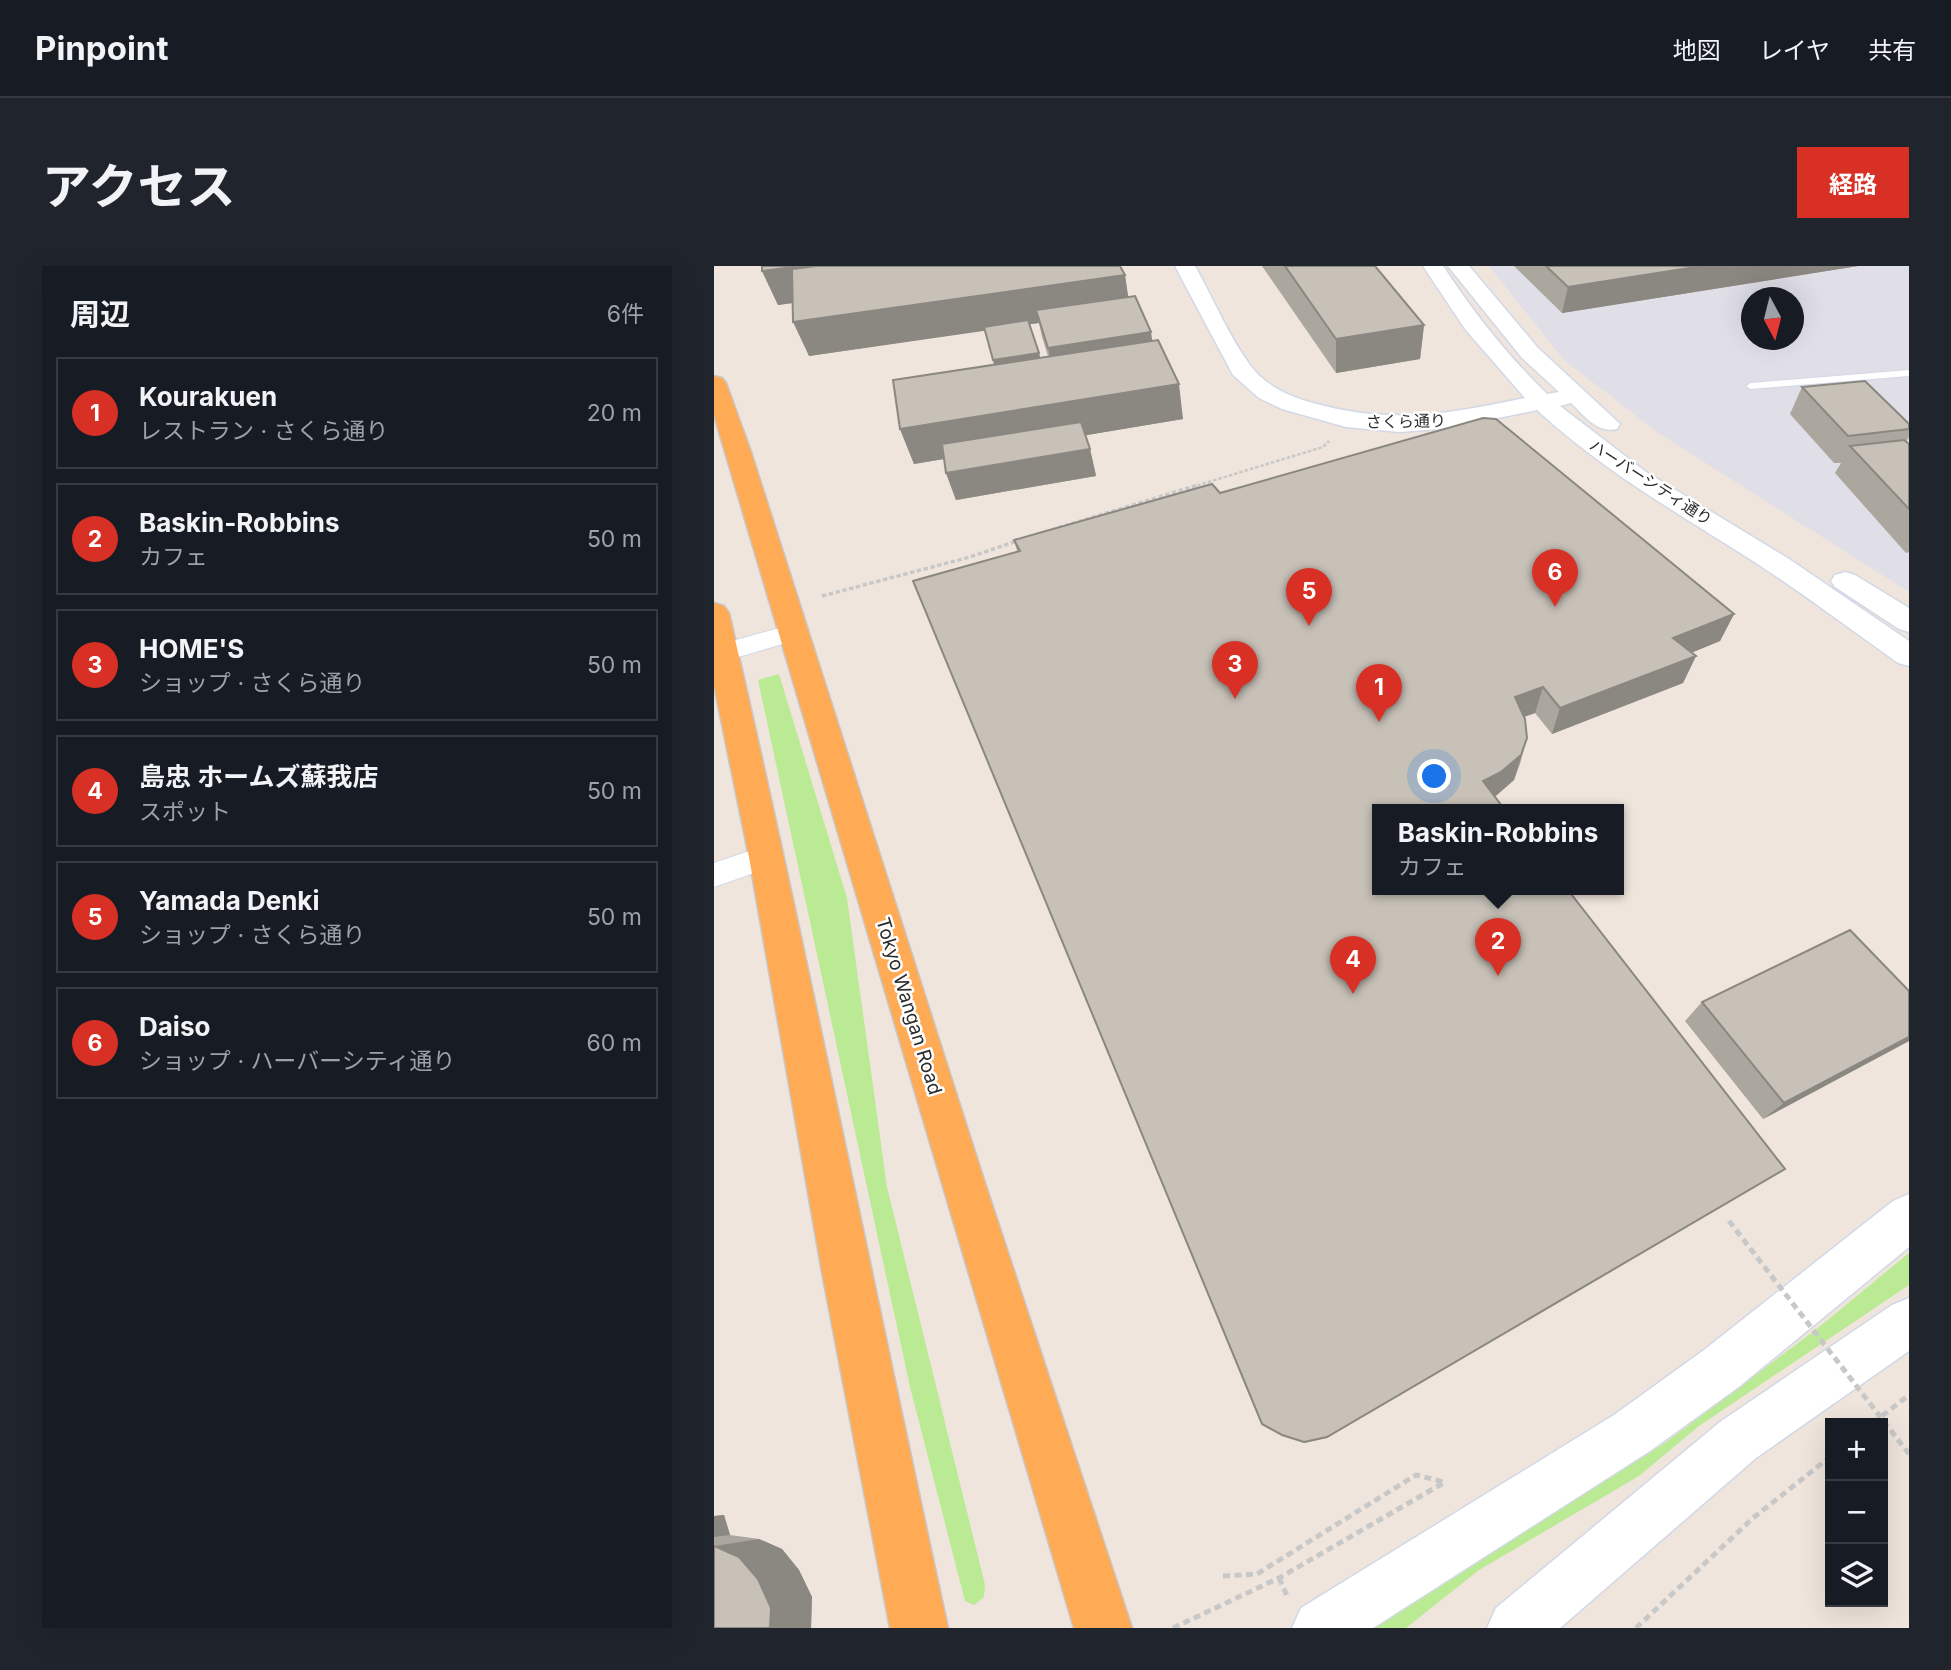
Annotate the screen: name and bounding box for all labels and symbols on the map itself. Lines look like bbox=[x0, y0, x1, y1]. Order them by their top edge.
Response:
north arrow bbox=[1741, 287, 1804, 350]
street label: さくら通り bbox=[1366, 410, 1446, 432]
street label: ハーバーシティ通り bbox=[1586, 435, 1716, 529]
pin: 6 bbox=[1532, 549, 1578, 607]
pin: 5 bbox=[1286, 568, 1332, 626]
pin: 3 bbox=[1212, 641, 1258, 699]
pin: 1 bbox=[1356, 664, 1402, 722]
your location bbox=[1417, 759, 1451, 793]
street label: Tokyo Wangan Road bbox=[871, 915, 947, 1097]
pin: 2 bbox=[1475, 918, 1521, 976]
pin: 4 bbox=[1330, 936, 1376, 994]

